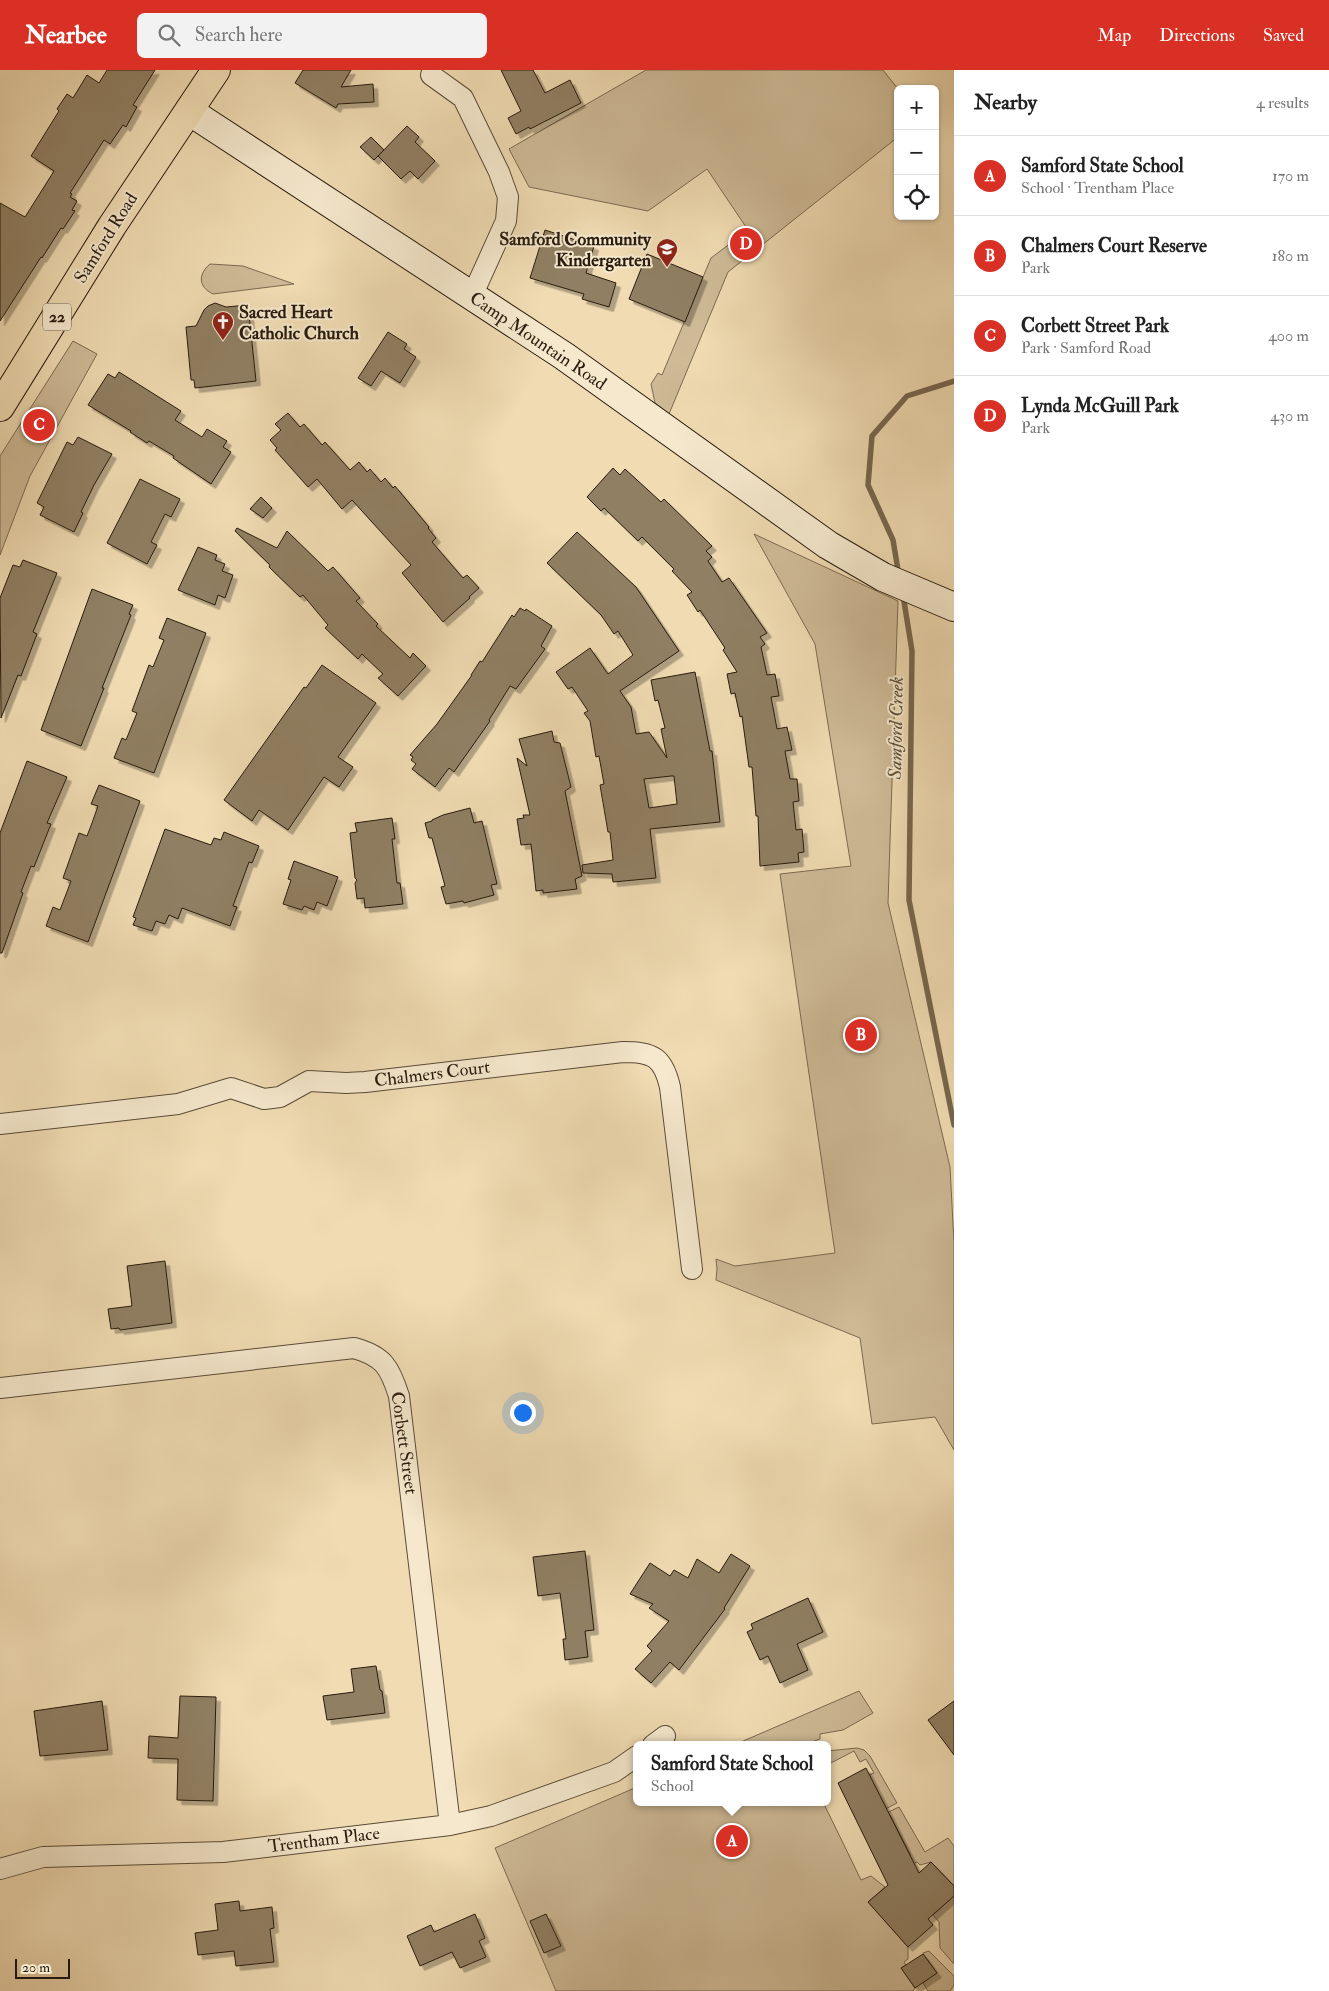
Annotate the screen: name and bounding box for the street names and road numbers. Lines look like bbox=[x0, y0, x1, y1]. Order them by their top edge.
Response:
street label: Samford Road bbox=[69, 188, 143, 288]
street label: Camp Mountain Road bbox=[465, 287, 611, 395]
road number: 22 bbox=[43, 303, 71, 330]
street label: Chalmers Court bbox=[373, 1055, 491, 1093]
street label: Corbett Street bbox=[385, 1390, 423, 1496]
street label: Trentham Place bbox=[267, 1822, 382, 1858]

